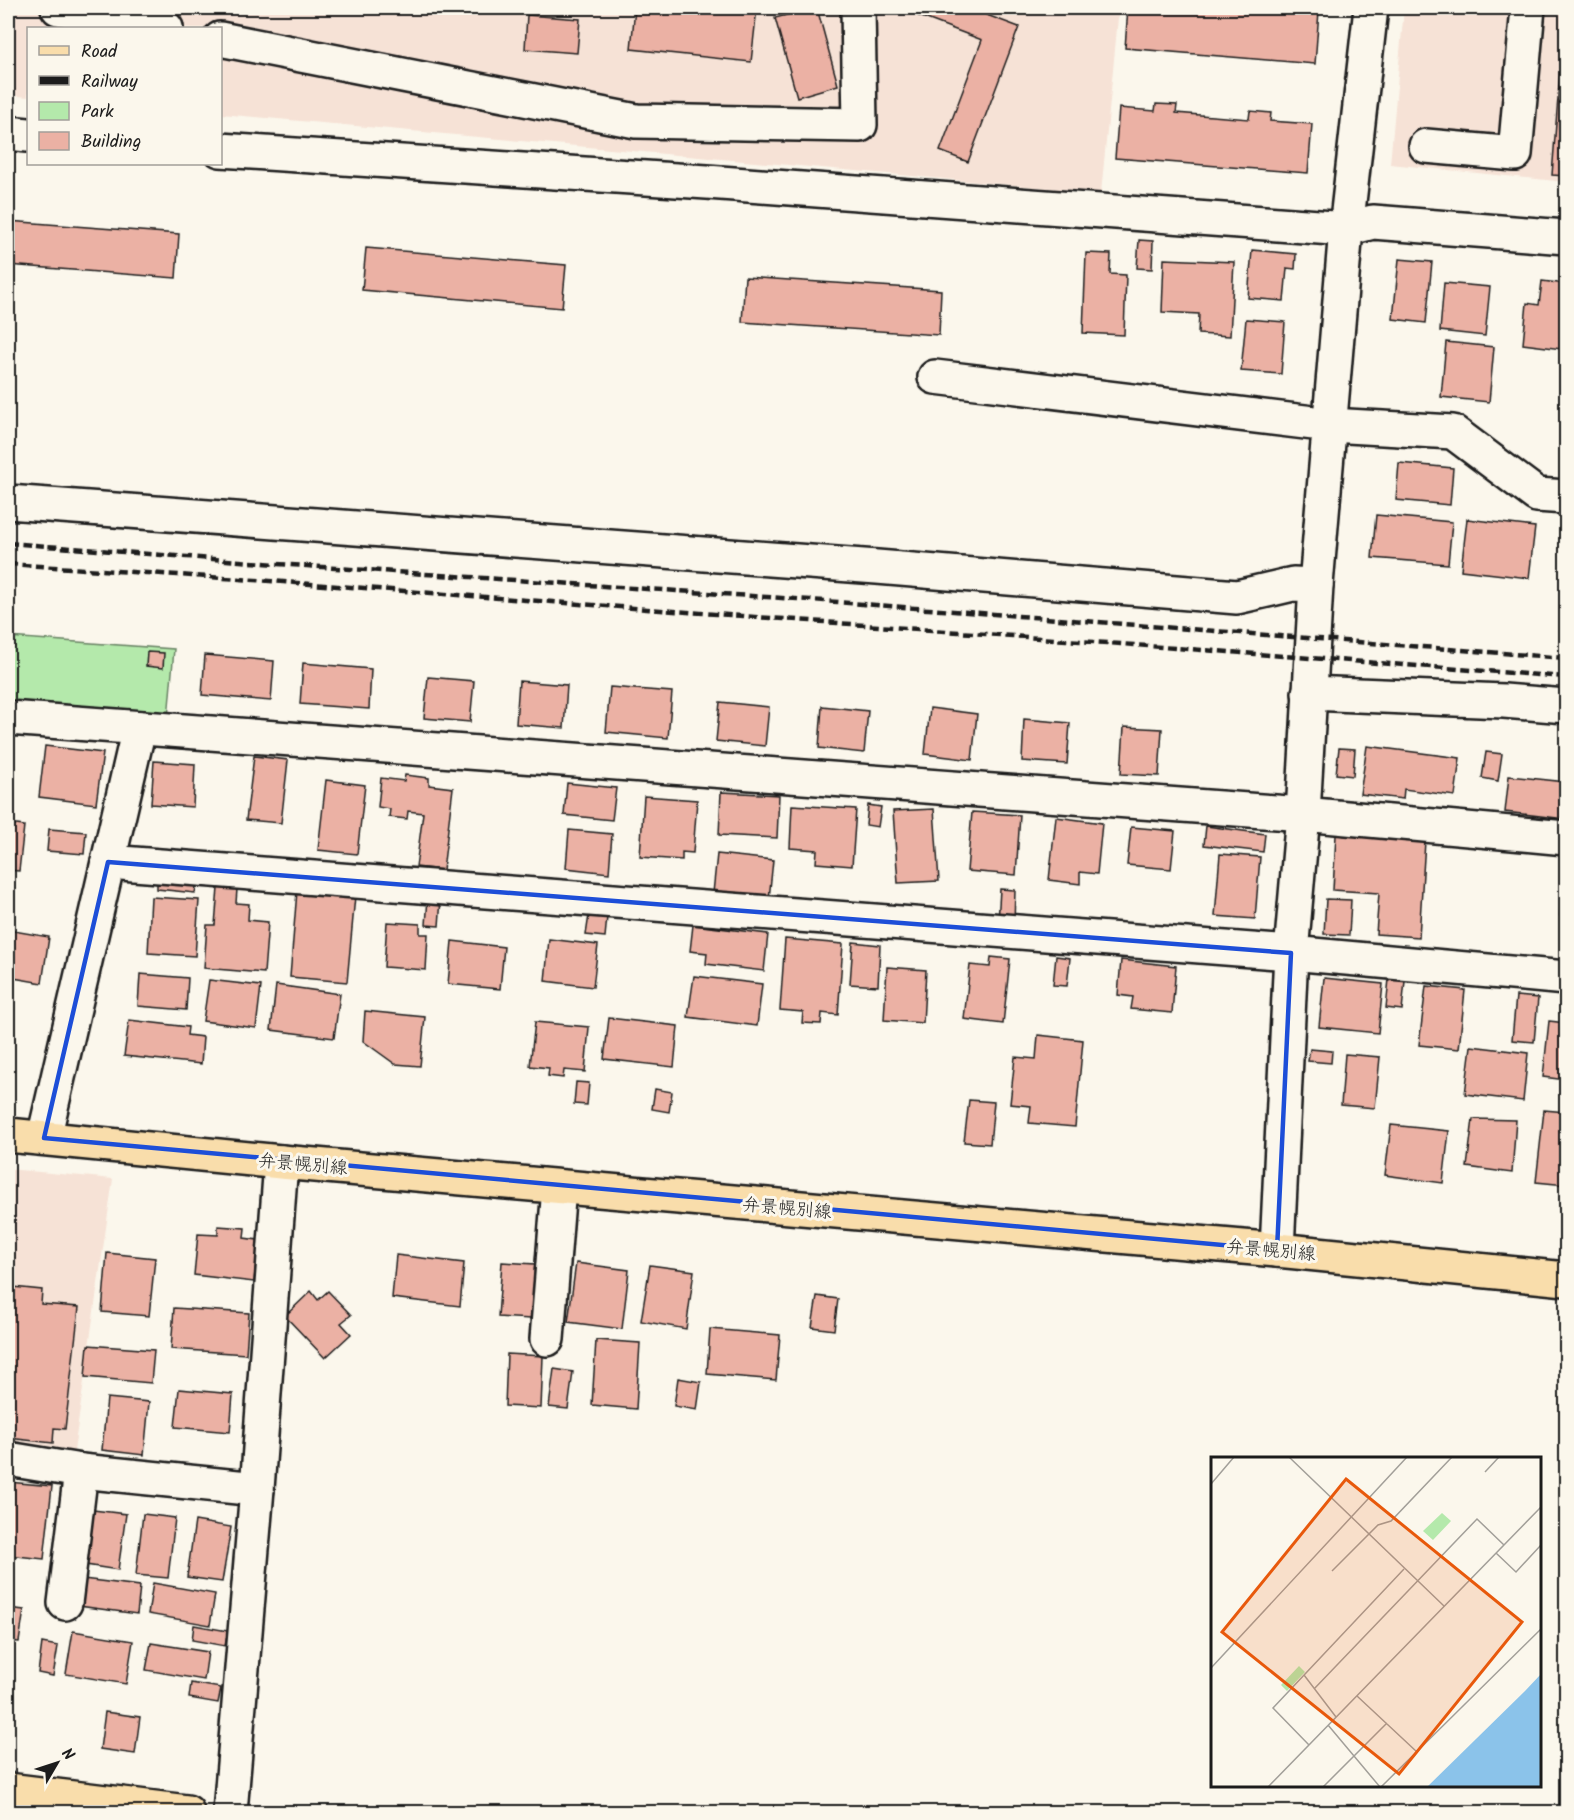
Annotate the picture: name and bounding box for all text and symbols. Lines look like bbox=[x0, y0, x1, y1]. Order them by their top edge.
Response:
legend bbox=[27, 27, 222, 165]
text: Road bbox=[81, 38, 118, 67]
text: Railway bbox=[81, 68, 138, 97]
text: Park bbox=[81, 98, 114, 127]
text: Building bbox=[81, 128, 141, 157]
street label: 弁景幌別線 bbox=[257, 1147, 349, 1184]
street label: 弁景幌別線 bbox=[741, 1191, 833, 1228]
street label: 弁景幌別線 bbox=[1225, 1233, 1317, 1270]
inset map bbox=[1211, 1457, 1541, 1787]
north arrow bbox=[27, 1733, 87, 1793]
text: N bbox=[55, 1743, 80, 1766]

